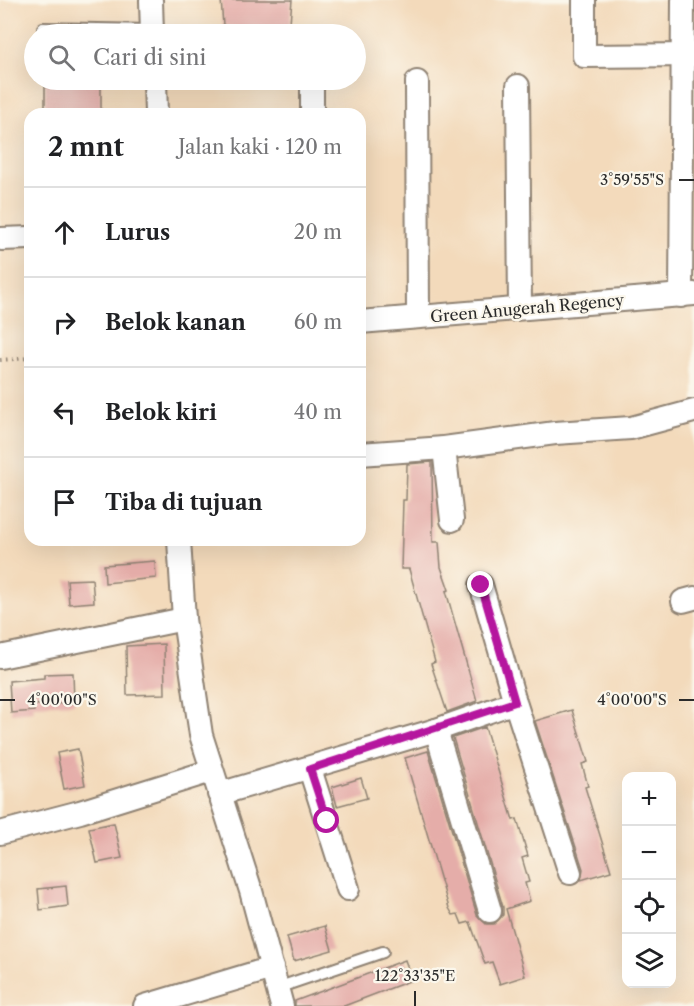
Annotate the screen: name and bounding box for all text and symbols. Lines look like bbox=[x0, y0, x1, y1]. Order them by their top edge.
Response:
search box bbox=[24, 24, 366, 90]
icon: search bbox=[45, 41, 78, 74]
text: Cari di sini bbox=[93, 44, 206, 71]
text: 2 mnt bbox=[48, 131, 124, 163]
text: Jalan kaki · 120 m bbox=[178, 135, 342, 159]
text: 3°59'55"S bbox=[600, 170, 664, 189]
icon: ahead bbox=[48, 216, 81, 249]
text: Lurus bbox=[105, 219, 170, 246]
text: 20 m bbox=[294, 220, 342, 244]
street label: Green Anugerah Regency bbox=[429, 289, 626, 326]
icon: right bbox=[48, 306, 81, 339]
text: Belok kanan bbox=[105, 309, 246, 336]
text: 60 m bbox=[294, 310, 342, 334]
icon: left bbox=[48, 396, 81, 429]
text: Belok kiri bbox=[105, 399, 217, 426]
text: 40 m bbox=[294, 400, 342, 424]
icon: arrive bbox=[48, 486, 81, 519]
text: Tiba di tujuan bbox=[105, 489, 263, 516]
route end bbox=[467, 571, 493, 597]
text: 4°00'00"S bbox=[27, 690, 97, 709]
text: 4°00'00"S bbox=[597, 690, 667, 709]
map controls bbox=[622, 772, 676, 988]
button: + bbox=[622, 772, 676, 826]
route start bbox=[313, 807, 339, 833]
button: − bbox=[622, 826, 676, 880]
button: locate bbox=[622, 880, 676, 934]
button: layers bbox=[622, 934, 676, 988]
text: 122°33'35"E bbox=[375, 966, 455, 985]

